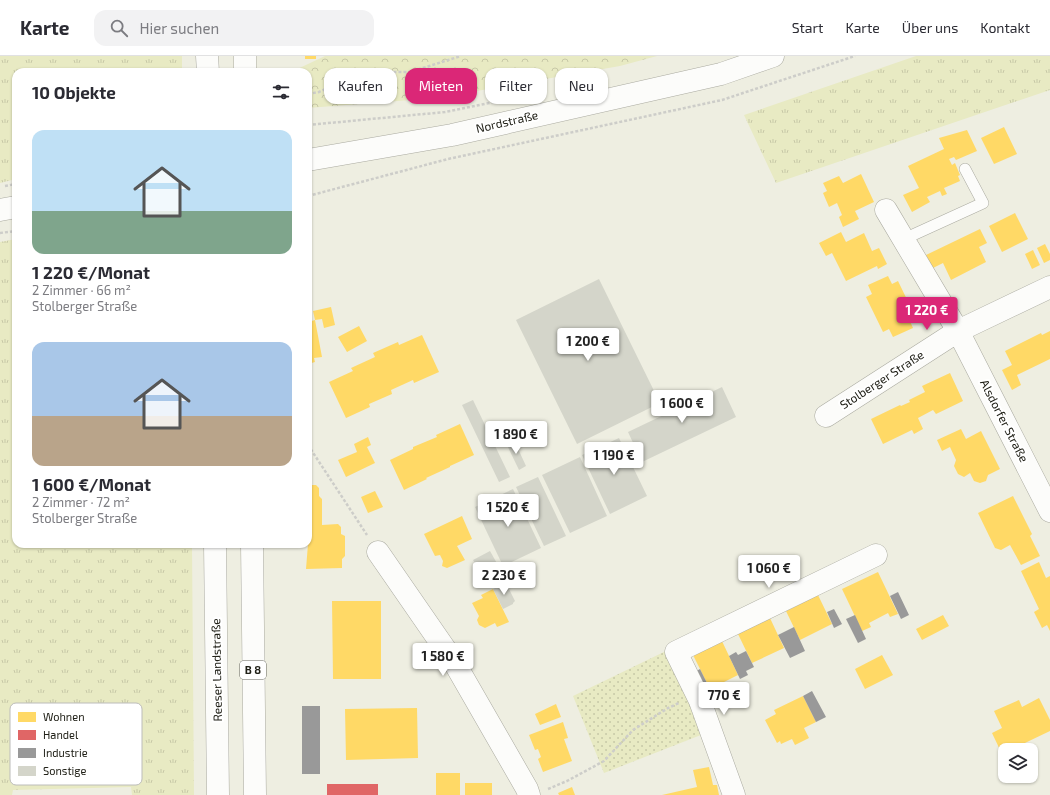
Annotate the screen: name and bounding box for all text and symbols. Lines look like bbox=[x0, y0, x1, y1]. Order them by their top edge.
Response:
search box bbox=[94, 10, 374, 46]
text: Karte bbox=[20, 16, 70, 39]
icon: search bbox=[108, 17, 130, 39]
text: Hier suchen bbox=[140, 19, 219, 37]
text: Start bbox=[792, 19, 823, 36]
text: Karte bbox=[845, 19, 880, 36]
text: Über uns bbox=[902, 19, 958, 36]
text: Kontakt bbox=[980, 19, 1030, 36]
chip: Kaufen bbox=[324, 68, 397, 104]
chip: Mieten bbox=[405, 68, 477, 104]
chip: Filter bbox=[485, 68, 547, 104]
chip: Neu bbox=[555, 68, 608, 104]
icon: filters bbox=[270, 81, 292, 103]
text: 10 Objekte bbox=[32, 82, 116, 102]
street label: Nordstraße bbox=[474, 107, 539, 135]
icon: home bbox=[126, 156, 198, 228]
text: 1 220 €/Monat bbox=[32, 262, 150, 282]
text: 2 Zimmer · 66 m² bbox=[32, 282, 131, 298]
pin: 1 220 € bbox=[890, 297, 964, 331]
text: Stolberger Straße bbox=[32, 298, 137, 314]
text: 1 220 € bbox=[906, 302, 948, 318]
pin: 1 200 € bbox=[551, 328, 625, 362]
text: 1 200 € bbox=[566, 333, 610, 349]
street label: Stolberger Straße bbox=[837, 347, 926, 411]
icon: home bbox=[126, 368, 198, 440]
street label: Alsdorfer Straße bbox=[978, 377, 1032, 464]
pin: 1 600 € bbox=[645, 390, 719, 424]
text: 1 600 € bbox=[660, 395, 704, 411]
pin: 1 890 € bbox=[479, 421, 553, 455]
text: 1 890 € bbox=[494, 426, 538, 442]
pin: 1 190 € bbox=[577, 442, 651, 476]
text: 1 190 € bbox=[593, 447, 635, 463]
text: 1 600 €/Monat bbox=[32, 474, 151, 494]
text: 2 Zimmer · 72 m² bbox=[32, 494, 130, 510]
pin: 1 520 € bbox=[471, 494, 545, 528]
text: 1 520 € bbox=[487, 499, 529, 515]
text: Stolberger Straße bbox=[32, 510, 137, 526]
pin: 1 060 € bbox=[732, 555, 806, 589]
text: 1 060 € bbox=[747, 560, 791, 576]
pin: 2 230 € bbox=[467, 562, 541, 596]
text: 2 230 € bbox=[482, 567, 526, 583]
street label: Reeser Landstraße bbox=[208, 618, 224, 722]
pin: 1 580 € bbox=[406, 643, 480, 677]
text: 1 580 € bbox=[421, 648, 465, 664]
road number: B 8 bbox=[240, 661, 266, 679]
pin: 770 € bbox=[696, 682, 752, 716]
text: 770 € bbox=[707, 687, 741, 703]
legend bbox=[10, 703, 142, 785]
text: Wohnen bbox=[43, 710, 85, 723]
text: Handel bbox=[43, 728, 79, 741]
map controls bbox=[998, 743, 1038, 783]
button: layers bbox=[998, 743, 1038, 783]
text: Industrie bbox=[43, 746, 88, 759]
text: Sonstige bbox=[43, 764, 86, 777]

